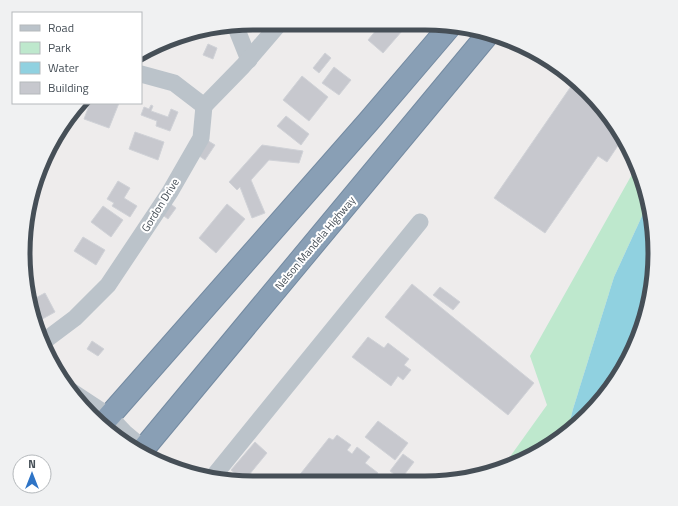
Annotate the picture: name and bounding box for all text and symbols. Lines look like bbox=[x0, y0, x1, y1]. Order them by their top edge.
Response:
legend bbox=[12, 12, 142, 104]
text: Road bbox=[48, 18, 74, 37]
text: Park bbox=[48, 38, 71, 57]
text: Water bbox=[48, 58, 79, 77]
text: Building bbox=[48, 78, 89, 97]
street label: Gordon Drive bbox=[137, 175, 183, 235]
street label: Nelson Mandela Highway bbox=[271, 192, 359, 293]
north arrow bbox=[12, 454, 52, 494]
text: N bbox=[28, 456, 36, 472]

